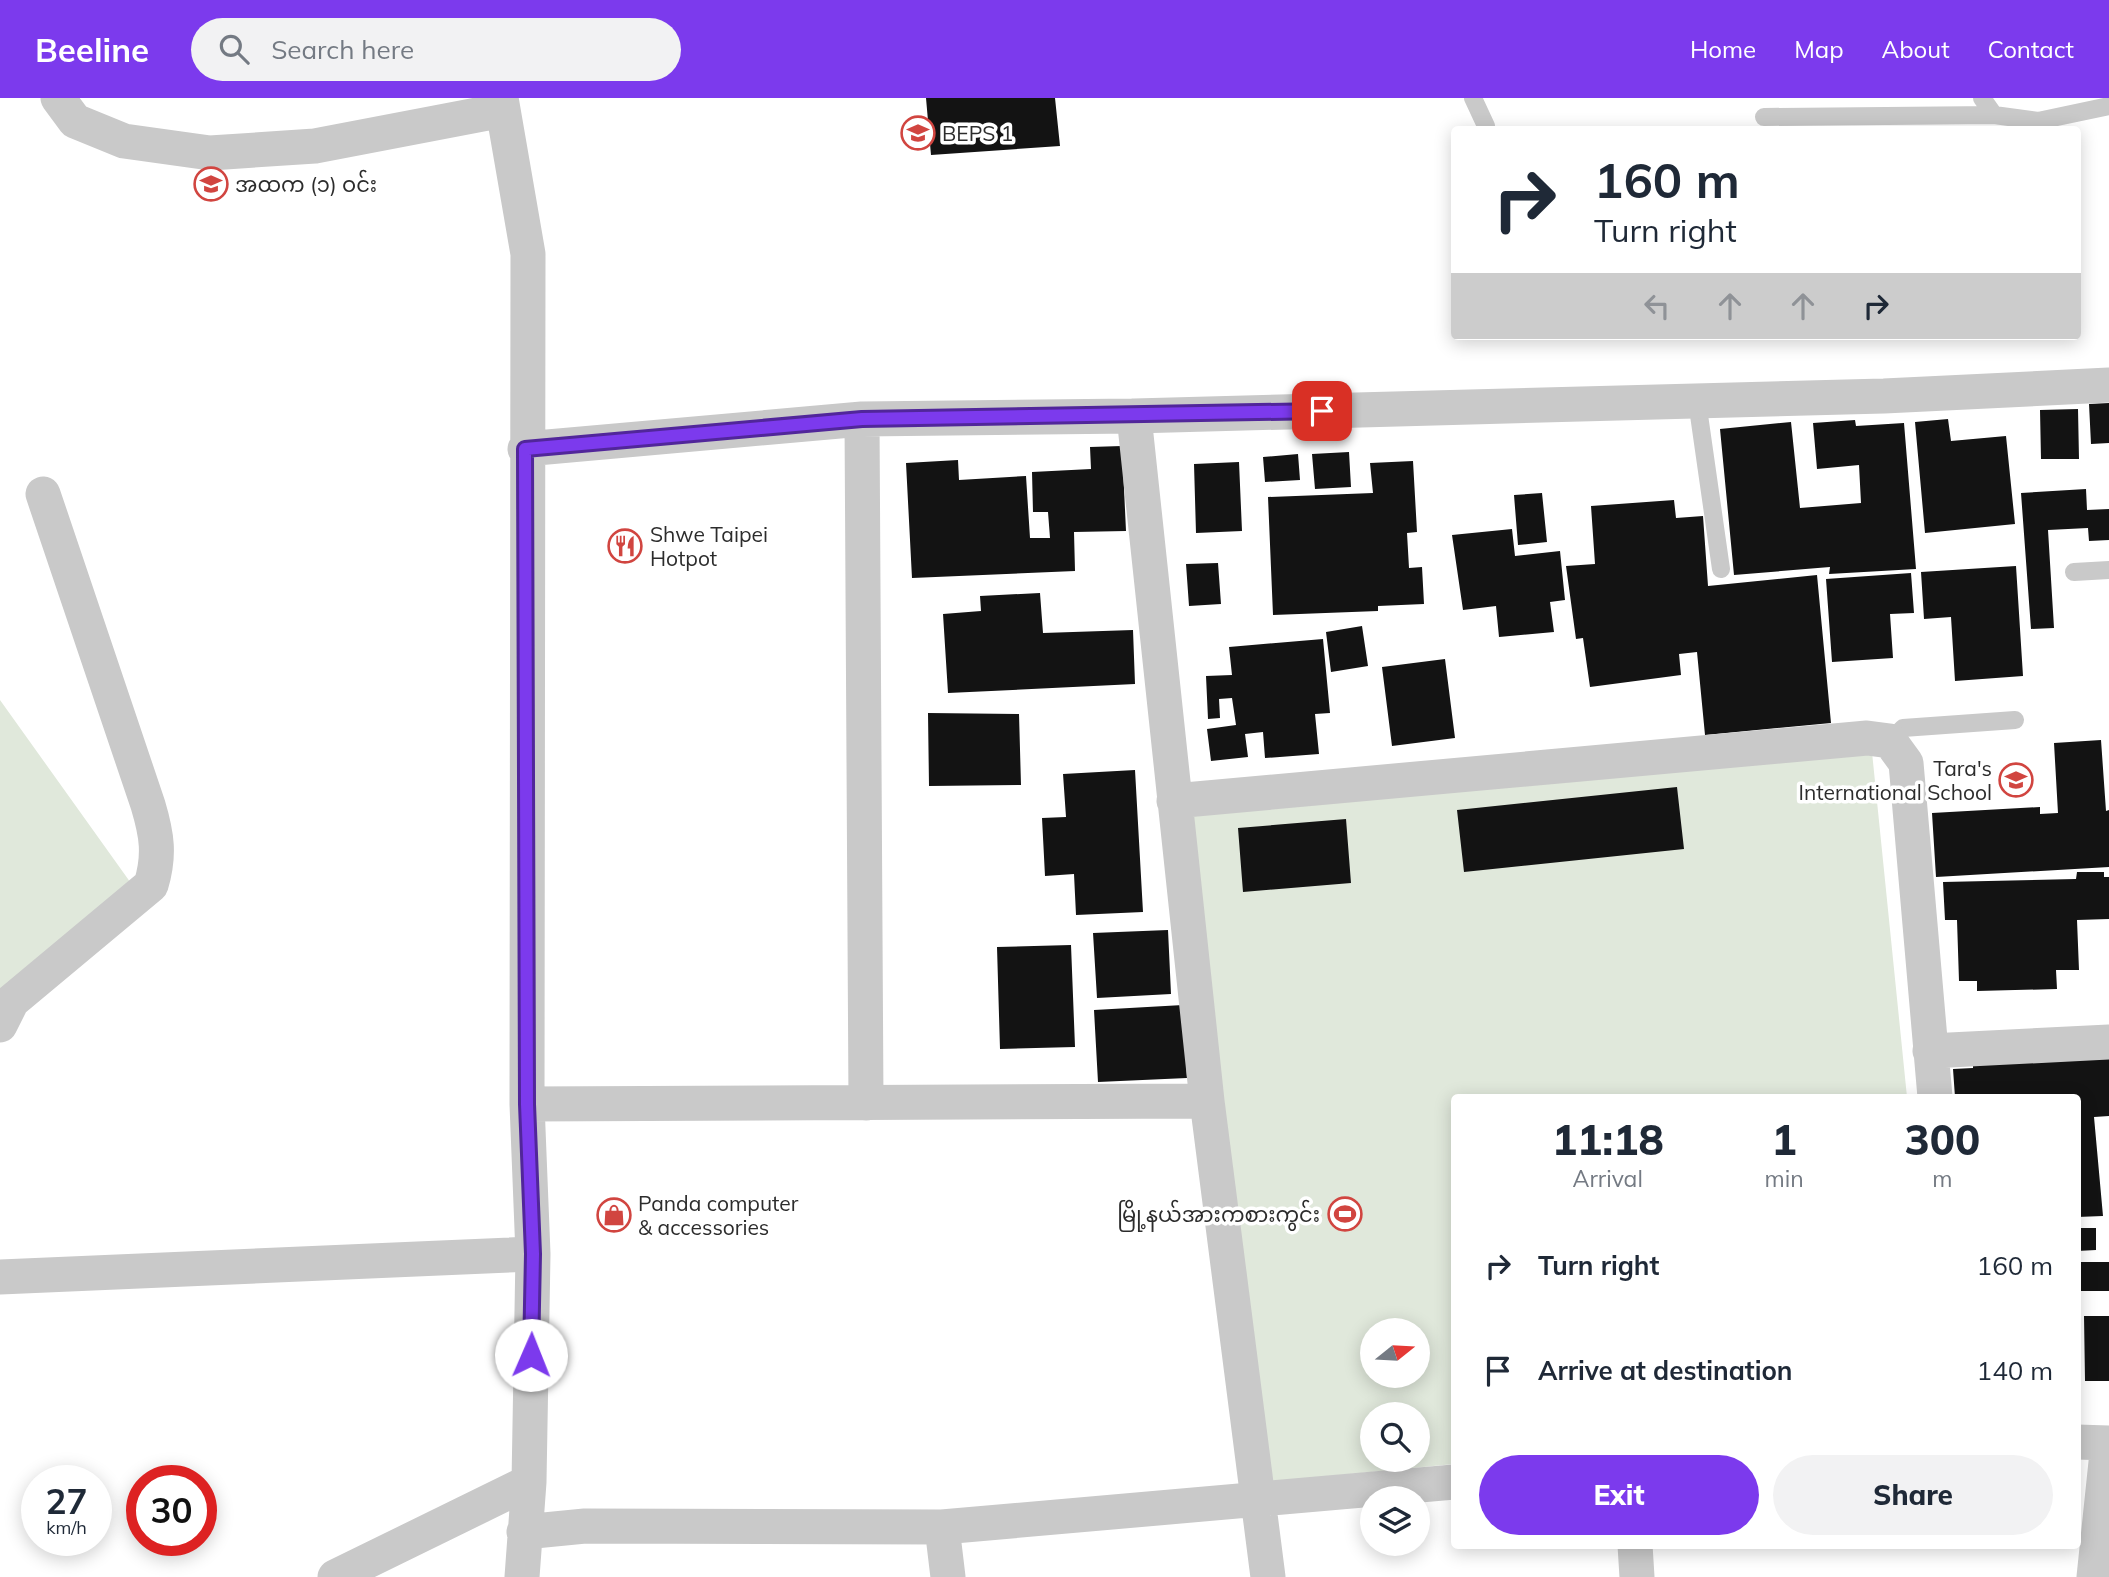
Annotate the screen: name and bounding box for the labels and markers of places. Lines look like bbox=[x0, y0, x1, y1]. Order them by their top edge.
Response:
school or university icon: BEPS 1 bbox=[899, 114, 937, 152]
place label: BEPS 1 bbox=[942, 120, 1013, 146]
school or university icon: အထက (၁) ဝင်း bbox=[192, 165, 230, 203]
place label: အထက (၁) ဝင်း bbox=[235, 169, 377, 197]
pin bbox=[1292, 381, 1352, 441]
place label: Shwe Taipei Hotpot bbox=[650, 521, 768, 571]
restaurant icon: Shwe Taipei Hotpot bbox=[606, 527, 644, 565]
place label: Tara's International School bbox=[1799, 755, 1992, 805]
school or university icon: Tara's International School bbox=[1997, 761, 2035, 799]
place label: Panda computer & accessories bbox=[638, 1190, 799, 1240]
sports icon: မြို့နယ်အားကစားကွင်း bbox=[1326, 1195, 1364, 1233]
shop icon: Panda computer & accessories bbox=[595, 1196, 633, 1234]
place label: မြို့နယ်အားကစားကွင်း bbox=[1117, 1199, 1320, 1232]

